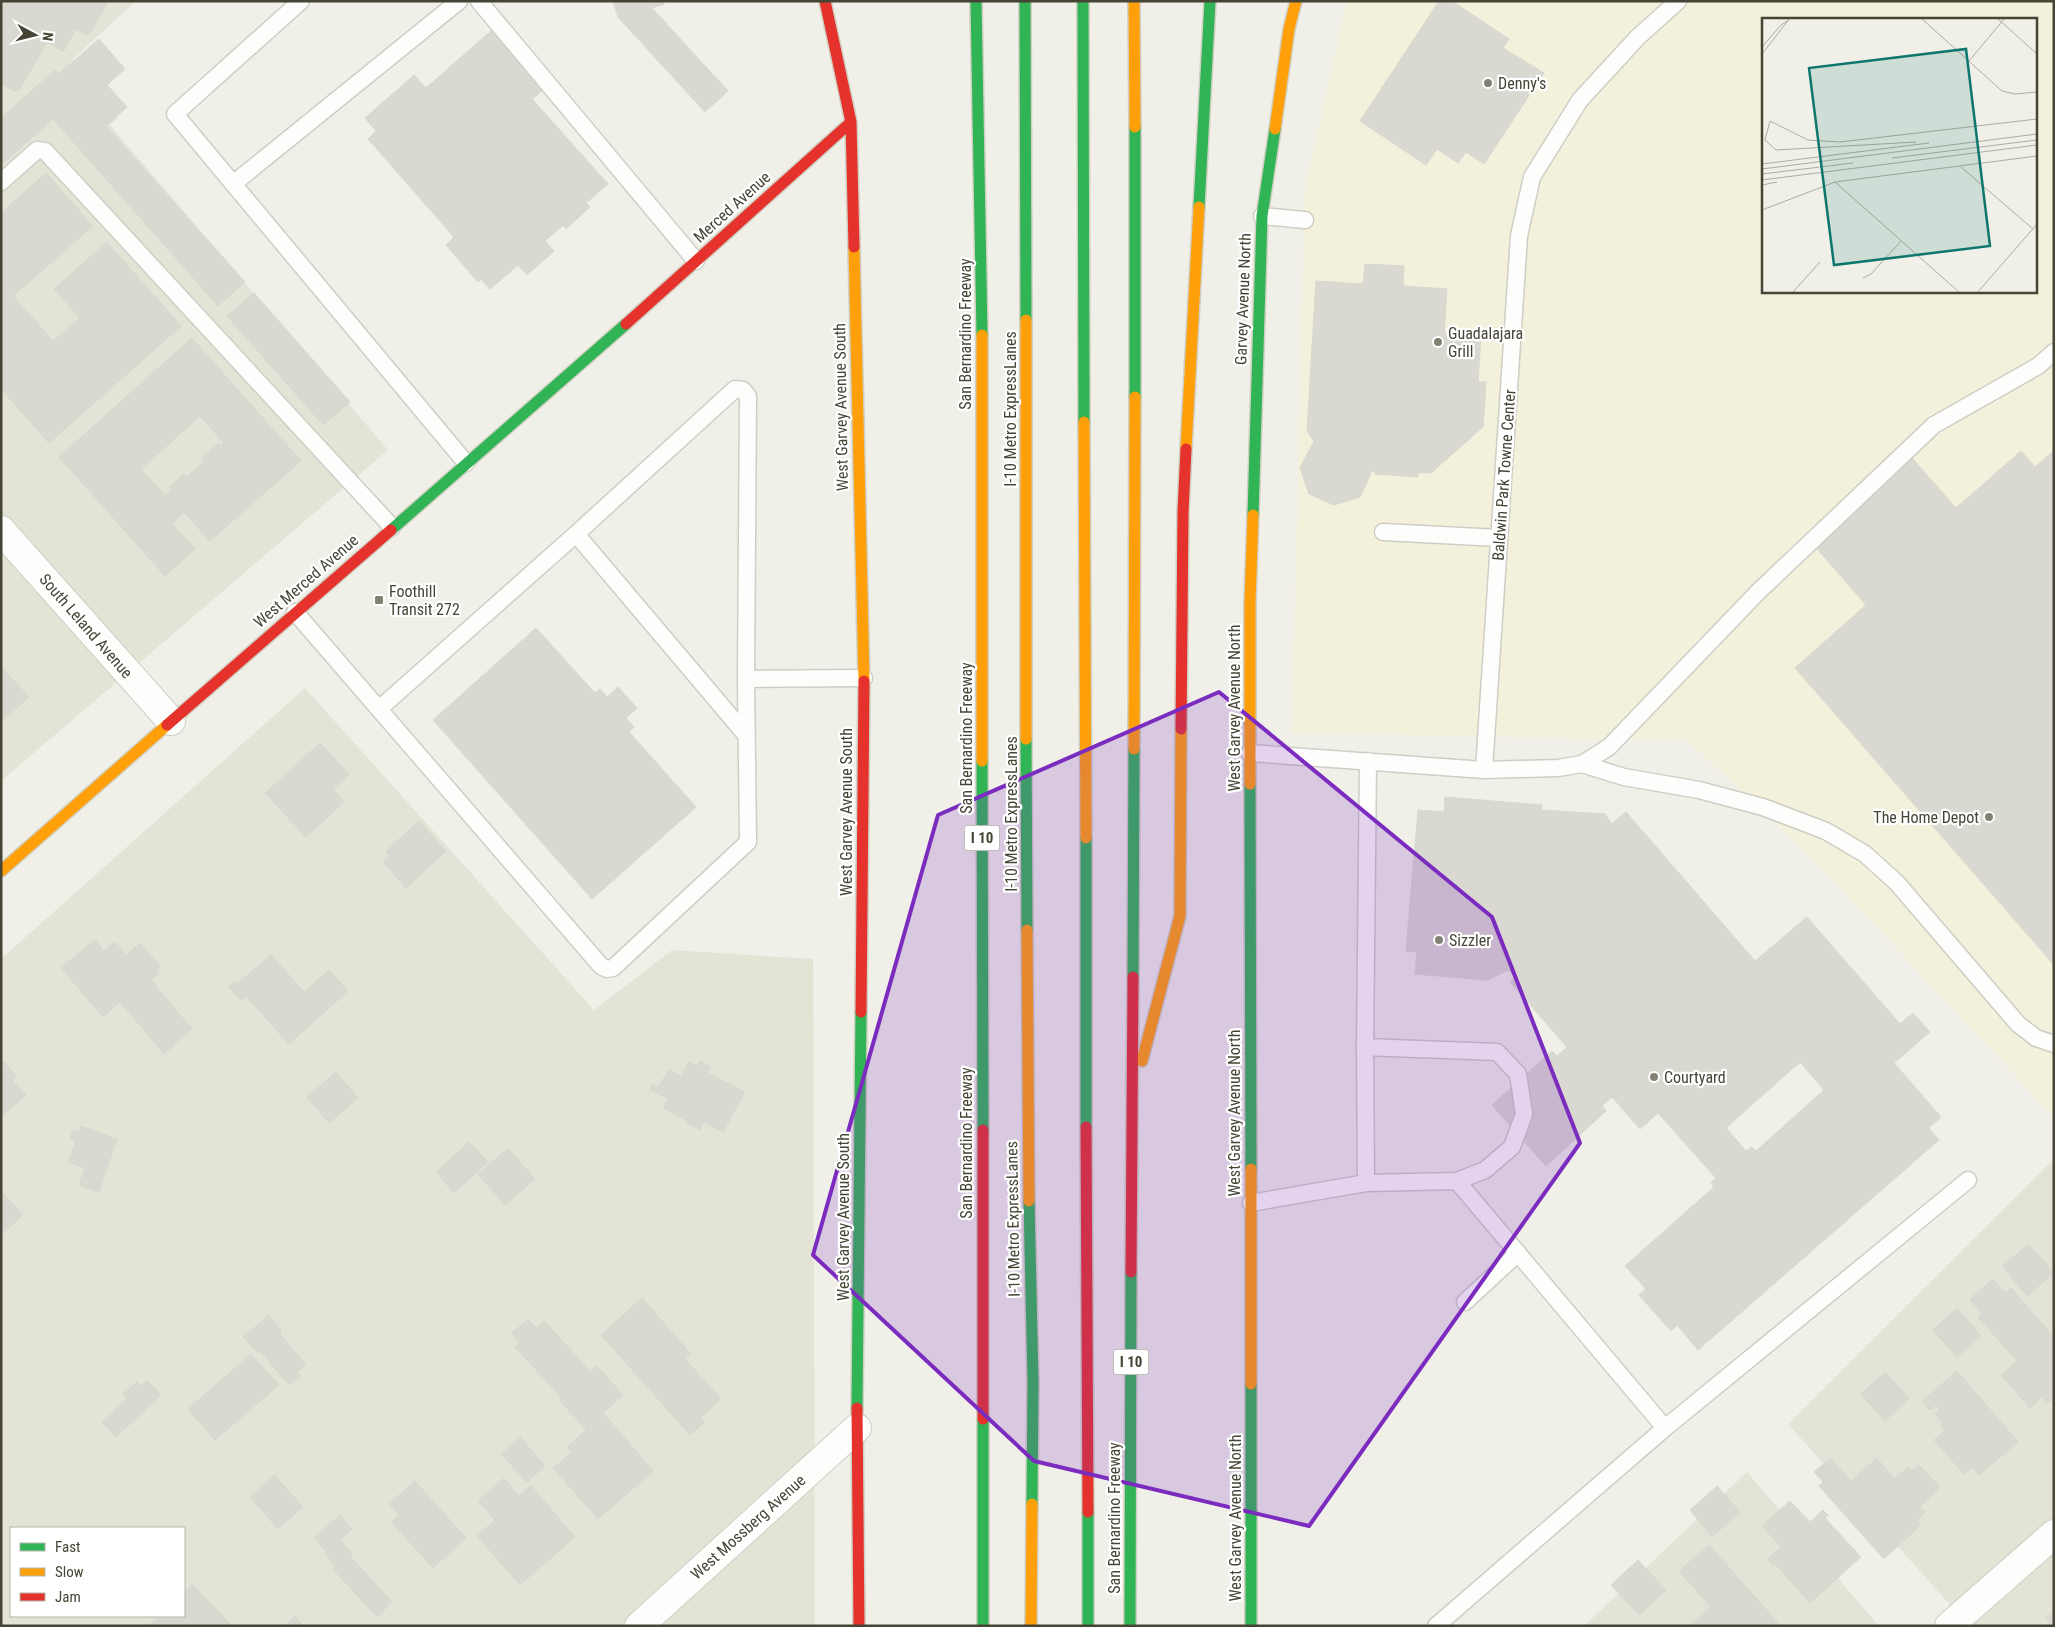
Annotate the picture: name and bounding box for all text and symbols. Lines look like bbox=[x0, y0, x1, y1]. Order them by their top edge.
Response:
north arrow bbox=[10, 10, 60, 60]
inset map bbox=[1762, 18, 2038, 292]
text: N bbox=[39, 31, 56, 42]
place label: Denny's bbox=[1498, 74, 1546, 93]
marker: Denny's bbox=[1482, 77, 1494, 89]
street label: Merced Avenue bbox=[690, 168, 774, 246]
street label: Garvey Avenue North bbox=[1231, 233, 1255, 365]
street label: San Bernardino Freeway bbox=[956, 258, 975, 410]
street label: West Garvey Avenue South bbox=[830, 323, 852, 491]
place label: Guadalajara Grill bbox=[1448, 324, 1523, 361]
street label: I-10 Metro ExpressLanes bbox=[1001, 331, 1020, 487]
marker: Guadalajara Grill bbox=[1432, 336, 1444, 348]
street label: Baldwin Park Towne Center bbox=[1489, 389, 1519, 561]
street label: West Merced Avenue bbox=[250, 531, 362, 631]
street label: South Leland Avenue bbox=[36, 570, 136, 682]
place label: Foothill Transit 272 bbox=[389, 582, 460, 619]
marker: Foothill Transit 272 bbox=[373, 594, 385, 606]
street label: West Garvey Avenue North bbox=[1225, 624, 1244, 792]
street label: San Bernardino Freeway bbox=[957, 662, 976, 814]
street label: West Garvey Avenue South bbox=[837, 728, 856, 896]
street label: I-10 Metro ExpressLanes bbox=[1002, 736, 1021, 892]
place label: The Home Depot bbox=[1873, 808, 1979, 827]
marker: The Home Depot bbox=[1983, 811, 1995, 823]
road number: I 10 bbox=[964, 826, 1000, 850]
place label: Sizzler bbox=[1449, 931, 1491, 950]
marker: Sizzler bbox=[1433, 934, 1445, 946]
street label: West Garvey Avenue North bbox=[1225, 1029, 1244, 1197]
street label: San Bernardino Freeway bbox=[957, 1067, 976, 1219]
place label: Courtyard bbox=[1664, 1068, 1726, 1087]
marker: Courtyard bbox=[1648, 1071, 1660, 1083]
street label: West Garvey Avenue South bbox=[834, 1133, 853, 1301]
street label: I-10 Metro ExpressLanes bbox=[1002, 1141, 1024, 1297]
road number: I 10 bbox=[1114, 1350, 1148, 1374]
street label: West Garvey Avenue North bbox=[1226, 1434, 1245, 1602]
street label: San Bernardino Freeway bbox=[1105, 1442, 1124, 1594]
street label: West Mossberg Avenue bbox=[687, 1471, 809, 1583]
legend bbox=[10, 1527, 185, 1617]
text: Fast bbox=[55, 1538, 80, 1556]
text: Slow bbox=[55, 1563, 84, 1581]
text: Jam bbox=[55, 1588, 81, 1606]

